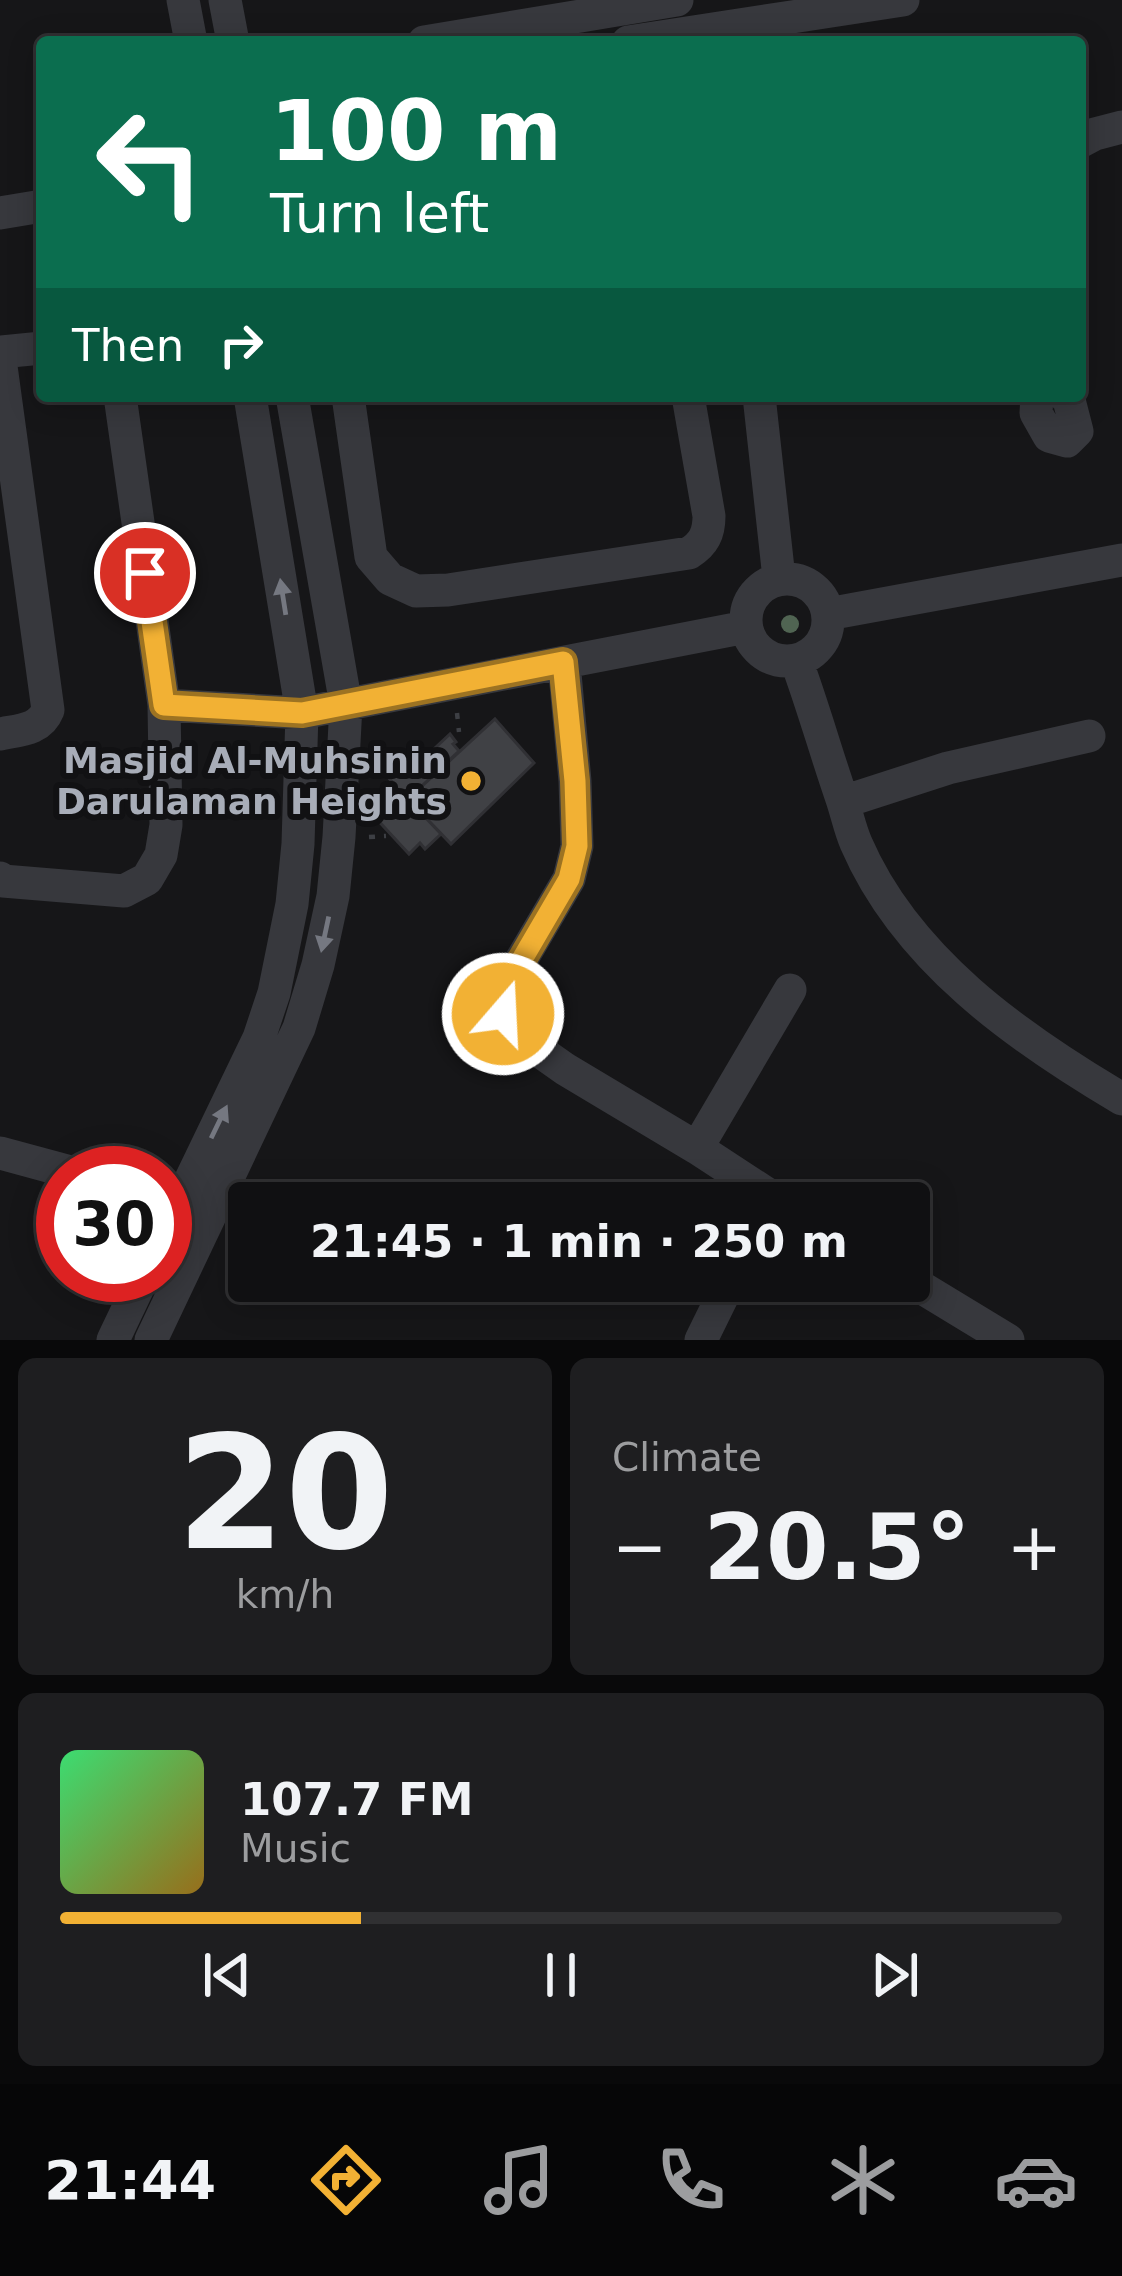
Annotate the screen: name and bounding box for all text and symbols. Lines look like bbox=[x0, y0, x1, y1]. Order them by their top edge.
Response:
text: 100 m bbox=[270, 82, 562, 180]
icon: left bbox=[72, 84, 228, 240]
text: Turn left bbox=[270, 182, 489, 245]
icon: right bbox=[208, 312, 274, 378]
text: Then bbox=[72, 319, 184, 372]
pin bbox=[94, 522, 196, 624]
icon: arrive bbox=[112, 540, 178, 606]
one-way arrow bbox=[274, 578, 292, 616]
place label: Masjid Al-Muhsinin Darulaman Heights bbox=[56, 740, 447, 822]
marker: Masjid Al-Muhsinin Darulaman Heights bbox=[458, 768, 484, 794]
one-way arrow bbox=[314, 916, 333, 953]
position arrow bbox=[440, 951, 566, 1077]
one-way arrow bbox=[208, 1104, 228, 1139]
speed limit sign: 30 bbox=[36, 1146, 192, 1302]
text: 21:45 · 1 min · 250 m bbox=[310, 1215, 848, 1268]
text: 20 bbox=[176, 1403, 394, 1585]
text: Climate bbox=[612, 1435, 762, 1480]
text: 20.5° bbox=[703, 1495, 971, 1600]
text: − bbox=[612, 1509, 667, 1586]
text: + bbox=[1007, 1509, 1062, 1586]
text: km/h bbox=[236, 1572, 334, 1617]
text: 107.7 FM bbox=[240, 1773, 474, 1826]
text: Music bbox=[240, 1826, 351, 1871]
icon: previous bbox=[194, 1942, 260, 2008]
icon: pause bbox=[528, 1942, 594, 2008]
icon: next bbox=[862, 1942, 928, 2008]
icon: directions bbox=[304, 2138, 388, 2222]
icon: music bbox=[477, 2138, 561, 2222]
icon: phone bbox=[649, 2138, 733, 2222]
icon: climate bbox=[821, 2138, 905, 2222]
icon: car bbox=[994, 2138, 1078, 2222]
text: 21:44 bbox=[44, 2149, 216, 2212]

